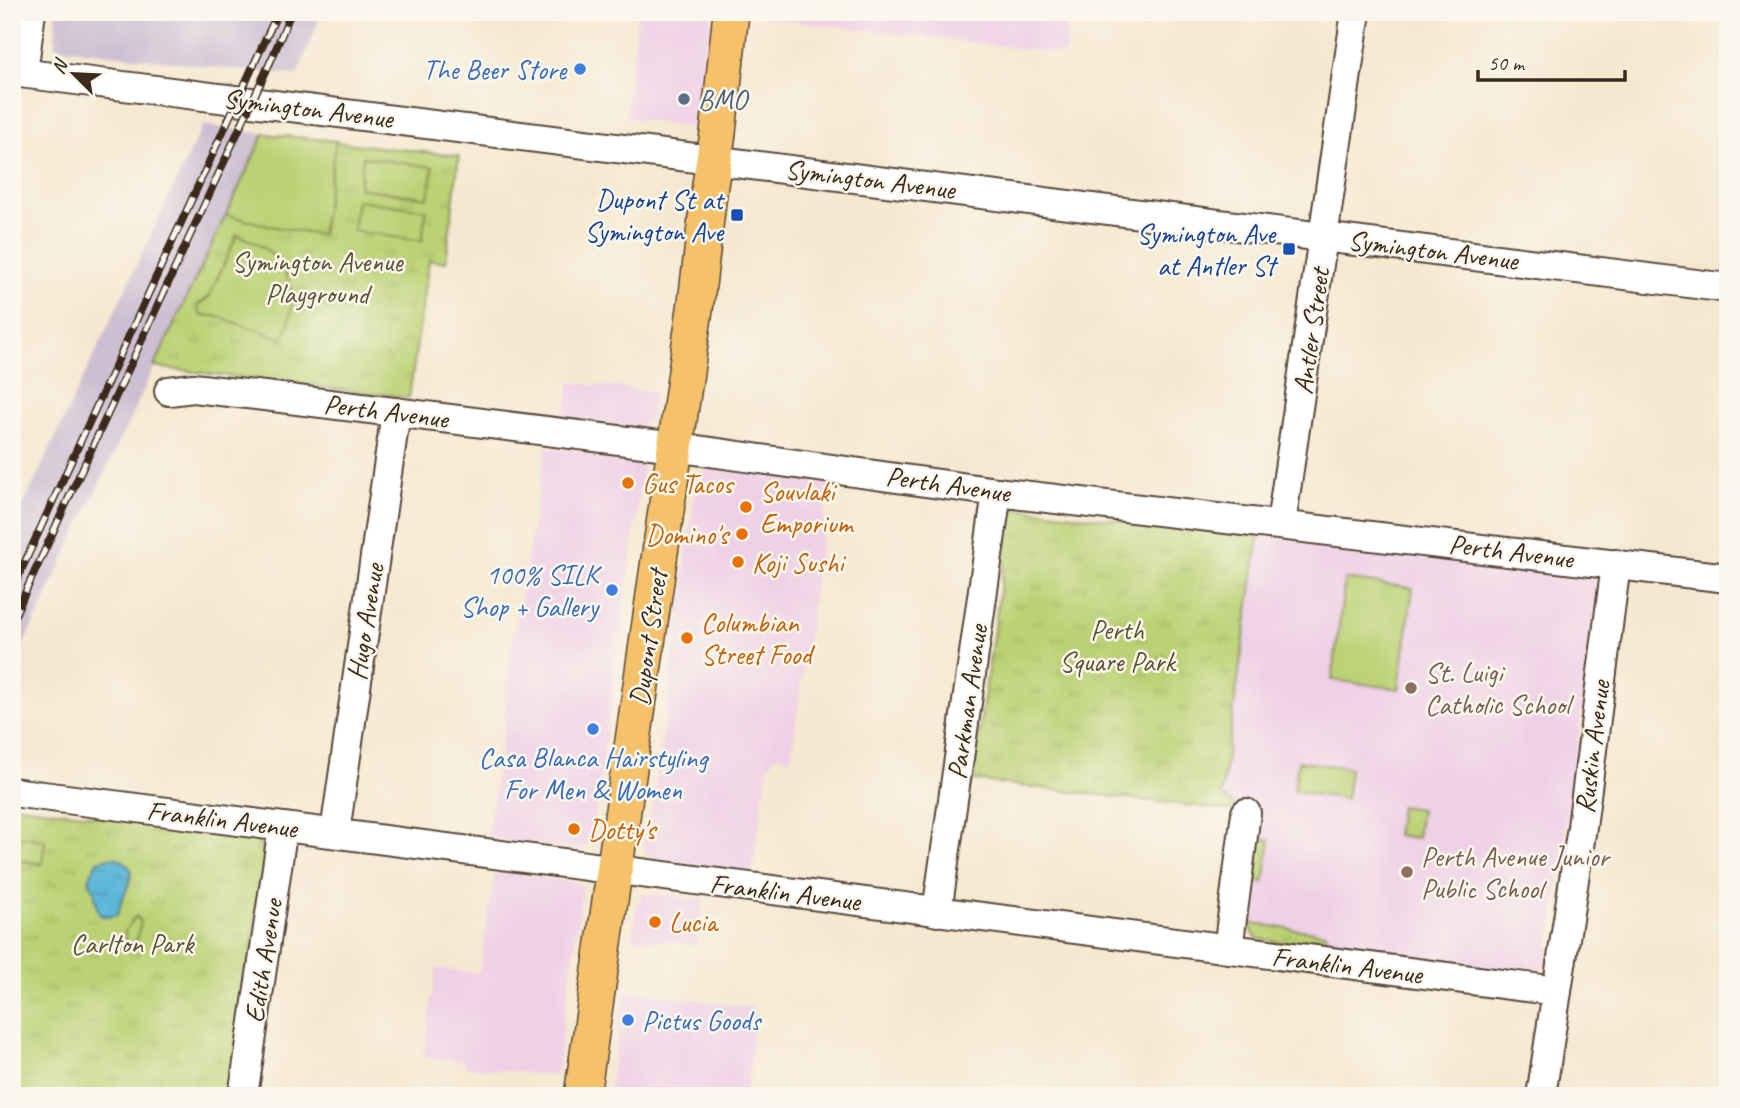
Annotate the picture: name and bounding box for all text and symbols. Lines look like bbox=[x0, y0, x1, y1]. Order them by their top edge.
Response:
north arrow bbox=[38, 38, 108, 108]
scale bar bbox=[1478, 38, 1624, 82]
text: 50 m bbox=[1488, 50, 1526, 76]
place label: The Beer Store bbox=[423, 52, 568, 87]
text: N bbox=[46, 54, 74, 78]
marker: The Beer Store bbox=[572, 61, 588, 77]
street label: Symington Avenue bbox=[221, 80, 397, 136]
place label: BMO bbox=[698, 82, 750, 117]
marker: BMO bbox=[676, 91, 692, 107]
street label: Symington Avenue bbox=[783, 151, 959, 207]
place label: Dupont St at Symington Ave bbox=[585, 182, 726, 249]
marker: Dupont St at Symington Ave bbox=[729, 207, 745, 223]
place label: Symington Ave at Antler St bbox=[1137, 216, 1279, 283]
street label: Symington Avenue bbox=[1346, 222, 1522, 278]
marker: Symington Ave at Antler St bbox=[1281, 241, 1297, 257]
park label: Symington Avenue Playground bbox=[232, 244, 404, 311]
street label: Antler Street bbox=[1285, 263, 1338, 396]
street label: Perth Avenue bbox=[322, 386, 452, 436]
street label: Perth Avenue bbox=[884, 458, 1014, 510]
place label: Gus Tacos bbox=[642, 466, 735, 501]
place label: Souvlaki Emporium bbox=[760, 474, 855, 541]
marker: Gus Tacos bbox=[620, 475, 636, 491]
marker: Souvlaki Emporium bbox=[738, 499, 754, 515]
place label: Domino's bbox=[645, 517, 730, 552]
marker: Domino's bbox=[734, 526, 750, 542]
street label: Perth Avenue bbox=[1447, 526, 1577, 576]
place label: Koji Sushi bbox=[752, 545, 847, 580]
marker: Koji Sushi bbox=[730, 554, 746, 570]
place label: 100% SILK Shop + Gallery bbox=[460, 557, 602, 624]
street label: Hugo Avenue bbox=[339, 560, 392, 683]
street label: Dupont Street bbox=[621, 564, 675, 708]
marker: 100% SILK Shop + Gallery bbox=[604, 582, 620, 598]
place label: Columbian Street Food bbox=[701, 605, 815, 672]
park label: Perth Square Park bbox=[1059, 612, 1177, 679]
street label: Parkman Avenue bbox=[939, 621, 995, 781]
marker: Columbian Street Food bbox=[679, 630, 695, 646]
place label: St. Luigi Catholic School bbox=[1425, 655, 1575, 722]
street label: Ruskin Avenue bbox=[1567, 677, 1618, 815]
marker: St. Luigi Catholic School bbox=[1403, 680, 1419, 696]
marker: Casa Blanca Hairstyling For Men & Women bbox=[585, 721, 601, 737]
place label: Casa Blanca Hairstyling For Men & Women bbox=[479, 740, 709, 807]
street label: Franklin Avenue bbox=[145, 792, 301, 846]
place label: Dotty's bbox=[588, 812, 658, 847]
marker: Dotty's bbox=[566, 821, 582, 837]
place label: Perth Avenue Junior Public School bbox=[1421, 839, 1612, 906]
marker: Perth Avenue Junior Public School bbox=[1399, 864, 1415, 880]
street label: Franklin Avenue bbox=[708, 865, 864, 919]
street label: Edith Avenue bbox=[236, 895, 290, 1025]
place label: Lucia bbox=[669, 905, 719, 940]
marker: Lucia bbox=[647, 914, 663, 930]
park label: Carlton Park bbox=[71, 926, 195, 961]
street label: Franklin Avenue bbox=[1270, 938, 1426, 992]
place label: Pictus Goods bbox=[642, 1003, 763, 1038]
marker: Pictus Goods bbox=[620, 1012, 636, 1028]

